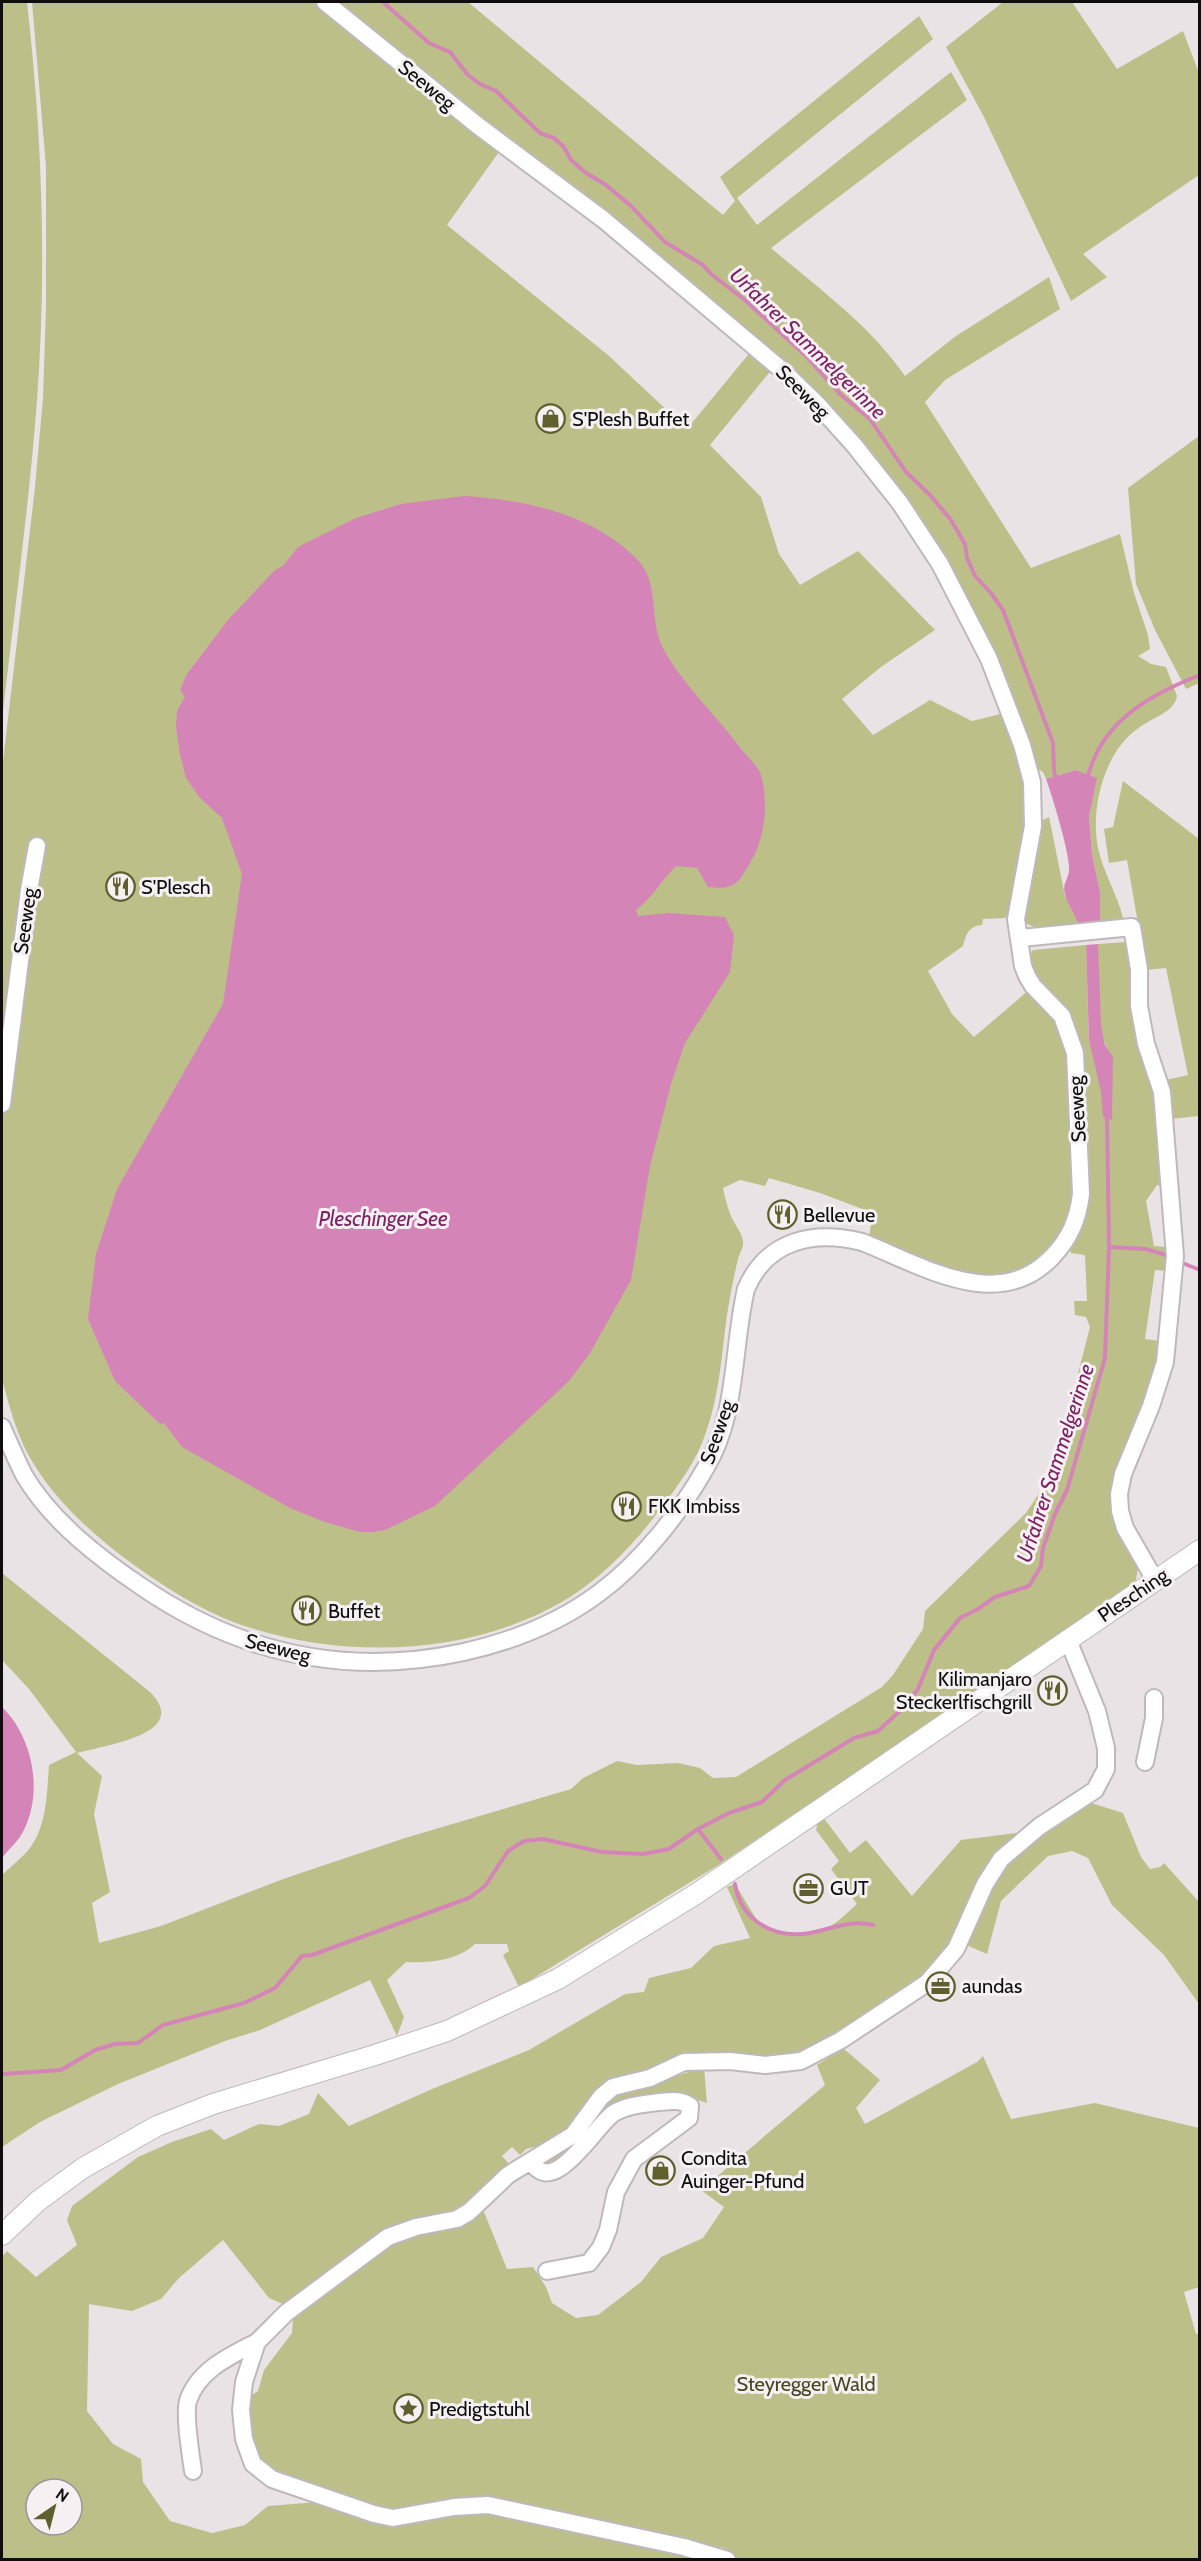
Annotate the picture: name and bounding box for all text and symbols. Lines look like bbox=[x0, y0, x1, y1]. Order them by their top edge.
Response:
street label: Seeweg bbox=[394, 55, 461, 116]
water label: Urfahrer Sammelgerinne bbox=[725, 262, 892, 424]
street label: Seeweg bbox=[771, 360, 836, 425]
shop icon: S'Plesh Buffet bbox=[535, 403, 567, 435]
place label: S'Plesh Buffet bbox=[572, 407, 690, 431]
restaurant icon: S'Plesch bbox=[104, 871, 136, 903]
place label: S'Plesch bbox=[141, 875, 211, 899]
street label: Seeweg bbox=[8, 885, 42, 956]
street label: Seeweg bbox=[1063, 1074, 1091, 1143]
restaurant icon: Bellevue bbox=[766, 1199, 798, 1231]
place label: Bellevue bbox=[803, 1203, 875, 1227]
water label: Pleschinger See bbox=[318, 1206, 448, 1231]
water label: Urfahrer Sammelgerinne bbox=[1011, 1360, 1099, 1565]
street label: Seeweg bbox=[695, 1396, 740, 1467]
restaurant icon: FKK Imbiss bbox=[611, 1490, 643, 1522]
place label: FKK Imbiss bbox=[648, 1494, 740, 1518]
street label: Plesching bbox=[1093, 1562, 1174, 1627]
restaurant icon: Buffet bbox=[291, 1595, 323, 1627]
place label: Buffet bbox=[328, 1599, 381, 1623]
street label: Seeweg bbox=[243, 1628, 314, 1668]
place label: Kilimanjaro Steckerlfischgrill bbox=[896, 1667, 1032, 1714]
restaurant icon: Kilimanjaro Steckerlfischgrill bbox=[1037, 1675, 1069, 1707]
office icon: GUT bbox=[793, 1872, 825, 1904]
place label: GUT bbox=[830, 1876, 869, 1900]
office icon: aundas bbox=[925, 1970, 957, 2002]
place label: aundas bbox=[962, 1974, 1022, 1998]
place label: Condita Auinger-Pfund bbox=[681, 2146, 804, 2193]
shop icon: Condita Auinger-Pfund bbox=[644, 2154, 676, 2186]
park label: Steyregger Wald bbox=[737, 2372, 876, 2396]
place icon: Predigtstuhl bbox=[392, 2393, 424, 2425]
place label: Predigtstuhl bbox=[429, 2397, 530, 2421]
north arrow bbox=[24, 2477, 84, 2537]
text: N bbox=[52, 2484, 72, 2506]

